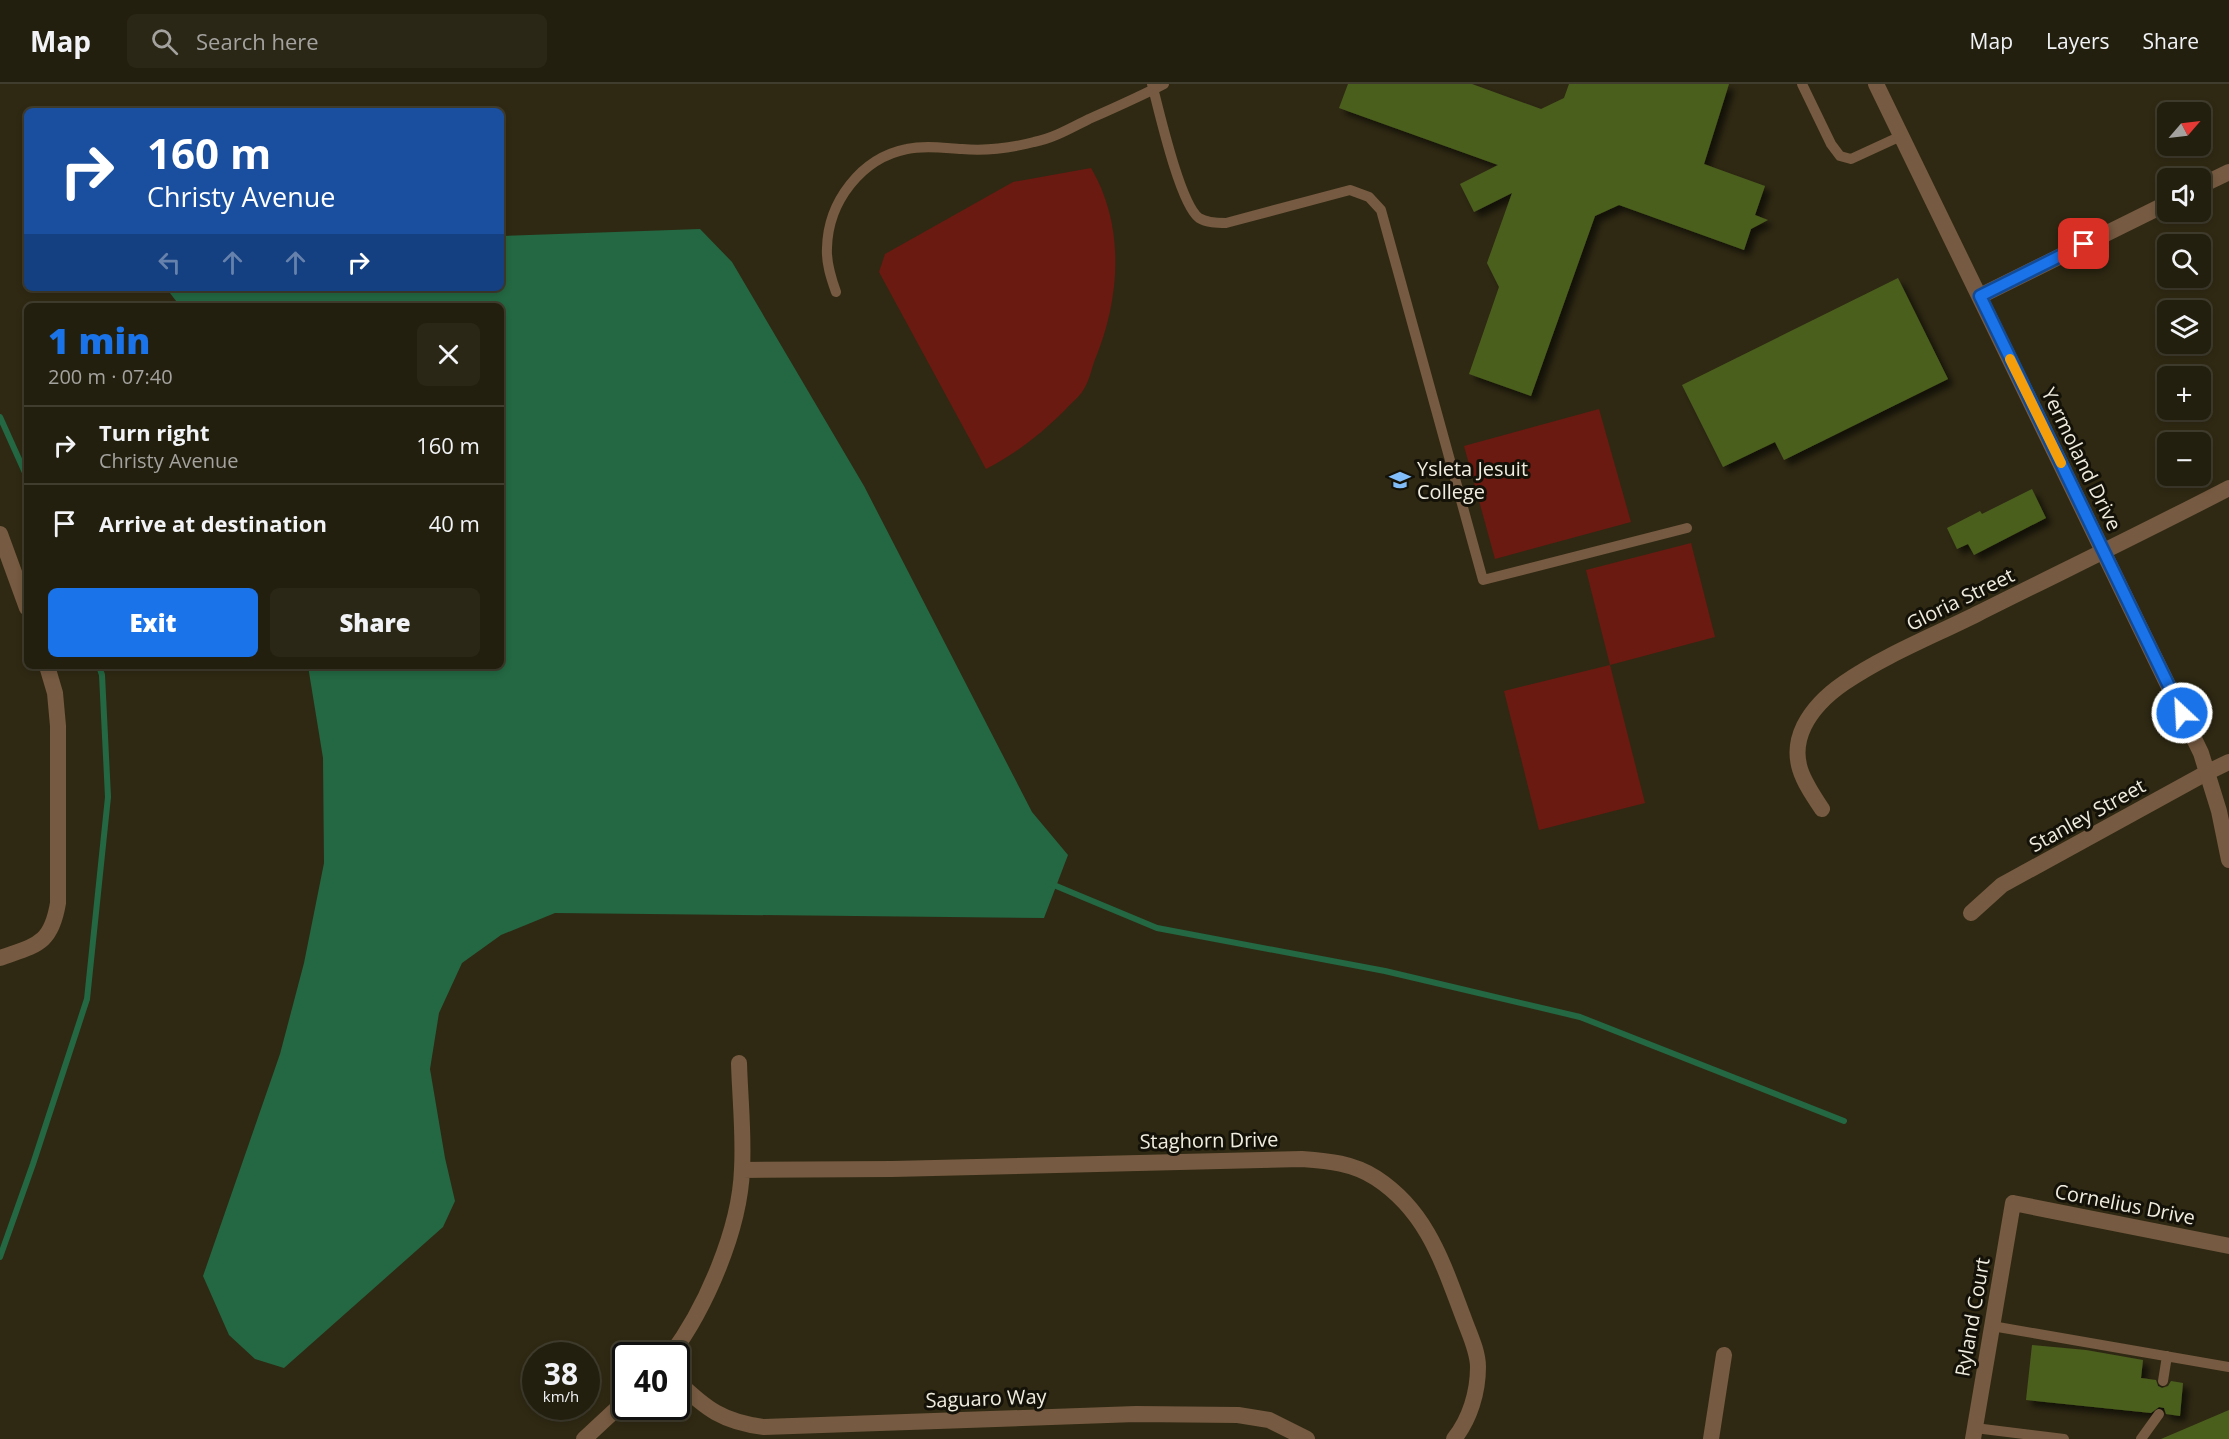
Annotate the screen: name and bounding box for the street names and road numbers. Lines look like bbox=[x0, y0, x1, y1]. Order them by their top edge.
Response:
street label: Yermoland Drive bbox=[2036, 383, 2128, 535]
street label: Gloria Street bbox=[1901, 561, 2019, 637]
street label: Stanley Street bbox=[2024, 772, 2150, 858]
street label: Staghorn Drive bbox=[1139, 1125, 1279, 1155]
street label: Cornelius Drive bbox=[2053, 1177, 2197, 1231]
street label: Ryland Court bbox=[1948, 1255, 1996, 1379]
street label: Saguaro Way bbox=[925, 1382, 1048, 1414]

